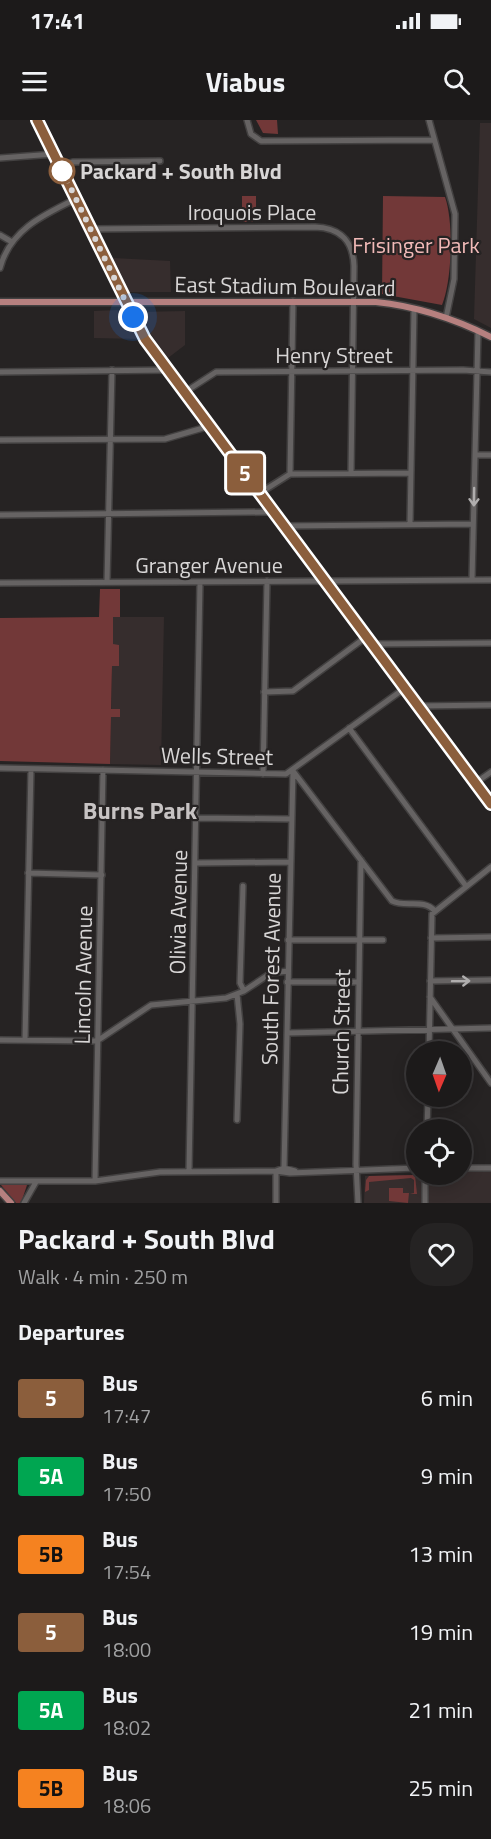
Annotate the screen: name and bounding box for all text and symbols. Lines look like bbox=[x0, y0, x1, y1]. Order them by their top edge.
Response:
text: 17:41 bbox=[30, 4, 85, 38]
text: Viabus bbox=[206, 61, 285, 102]
icon: menu bbox=[18, 65, 51, 98]
icon: search bbox=[440, 65, 473, 98]
place label: Packard + South Blvd bbox=[80, 154, 282, 188]
marker: Packard + South Blvd bbox=[49, 158, 75, 184]
street label: Iroquois Place bbox=[188, 195, 316, 229]
park label: Frisinger Park bbox=[352, 228, 480, 262]
street label: East Stadium Boulevard bbox=[174, 267, 396, 305]
your location bbox=[118, 302, 148, 332]
street label: Henry Street bbox=[275, 338, 393, 372]
line badge: 5 bbox=[226, 454, 264, 492]
text: 5 bbox=[239, 457, 251, 489]
one-way arrow bbox=[468, 486, 480, 506]
street label: Granger Avenue bbox=[135, 548, 283, 582]
street label: Wells Street bbox=[161, 738, 274, 774]
district label: Burns Park bbox=[83, 792, 198, 828]
street label: Olivia Avenue bbox=[160, 849, 196, 975]
street label: South Forest Avenue bbox=[252, 872, 290, 1066]
street label: Lincoln Avenue bbox=[65, 905, 101, 1045]
street label: Church Street bbox=[323, 969, 359, 1095]
one-way arrow bbox=[450, 975, 470, 986]
north arrow bbox=[406, 1041, 472, 1107]
map controls bbox=[406, 1041, 472, 1185]
button: locate bbox=[406, 1119, 472, 1185]
text: Packard + South Blvd bbox=[18, 1217, 275, 1260]
button: heart bbox=[410, 1223, 473, 1286]
text: Walk · 4 min · 250 m bbox=[18, 1261, 188, 1292]
text: Departures bbox=[18, 1315, 125, 1349]
text: Bus bbox=[102, 1366, 138, 1400]
text: 6 min bbox=[421, 1381, 473, 1415]
text: 5 bbox=[45, 1382, 57, 1414]
text: 17:47 bbox=[102, 1400, 151, 1431]
text: Bus bbox=[102, 1444, 138, 1478]
text: 9 min bbox=[421, 1459, 473, 1493]
text: 5A bbox=[39, 1460, 63, 1492]
text: 17:50 bbox=[102, 1478, 151, 1509]
text: Bus bbox=[102, 1522, 138, 1556]
text: 13 min bbox=[408, 1537, 473, 1571]
text: 5B bbox=[39, 1538, 63, 1570]
text: 17:54 bbox=[102, 1556, 151, 1587]
text: Bus bbox=[102, 1600, 138, 1634]
text: 19 min bbox=[408, 1615, 473, 1649]
text: 5 bbox=[45, 1616, 57, 1648]
text: 18:00 bbox=[102, 1634, 151, 1665]
text: Bus bbox=[102, 1678, 138, 1712]
text: 21 min bbox=[408, 1693, 473, 1727]
text: 5A bbox=[39, 1694, 63, 1726]
text: 18:02 bbox=[102, 1712, 151, 1743]
text: Bus bbox=[102, 1756, 138, 1790]
text: 25 min bbox=[408, 1771, 473, 1805]
text: 5B bbox=[39, 1772, 63, 1804]
text: 18:06 bbox=[102, 1790, 151, 1821]

